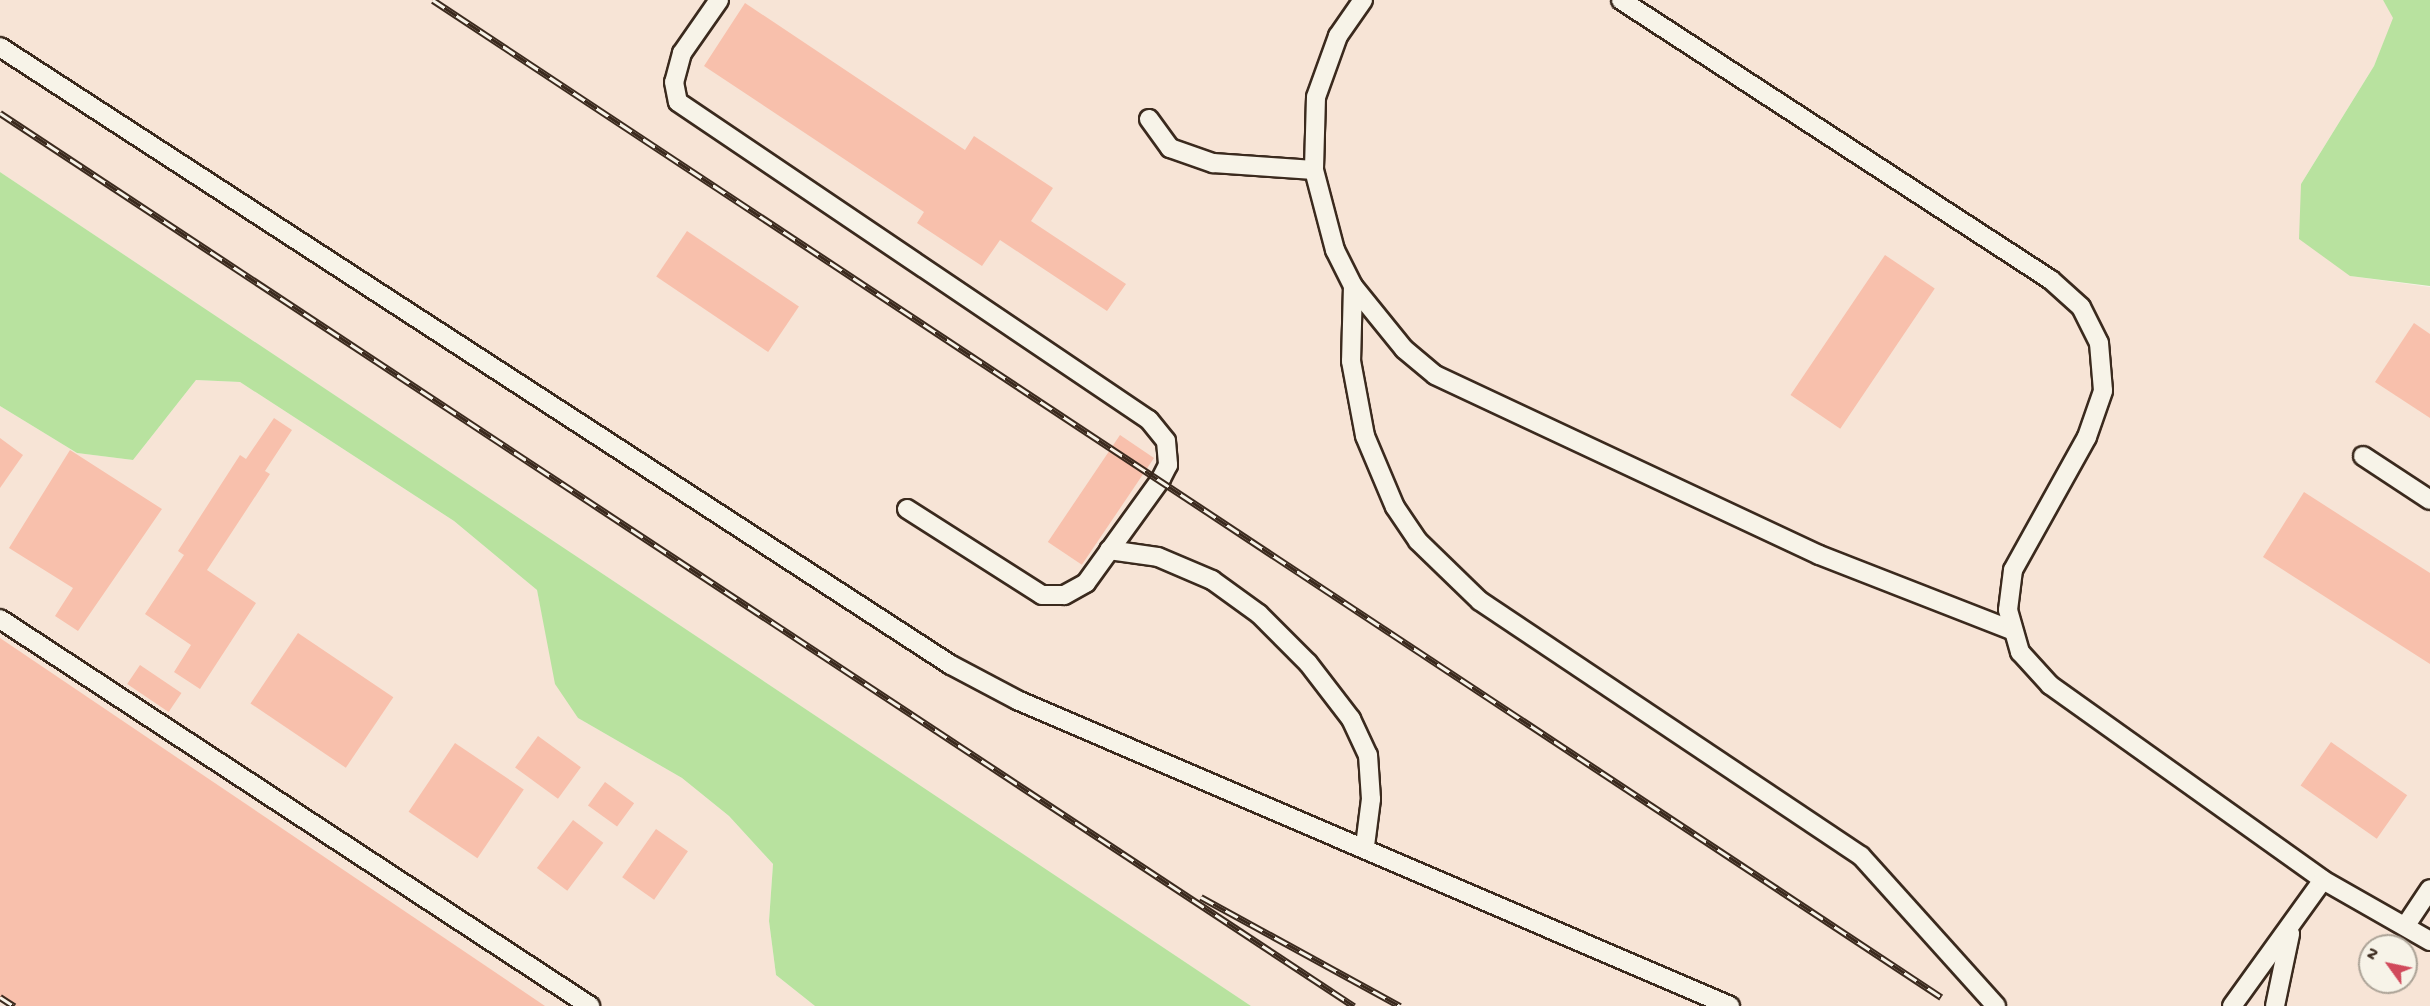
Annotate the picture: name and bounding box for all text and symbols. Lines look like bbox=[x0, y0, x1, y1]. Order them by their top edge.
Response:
north arrow bbox=[2358, 934, 2418, 994]
text: N bbox=[2363, 945, 2385, 965]

